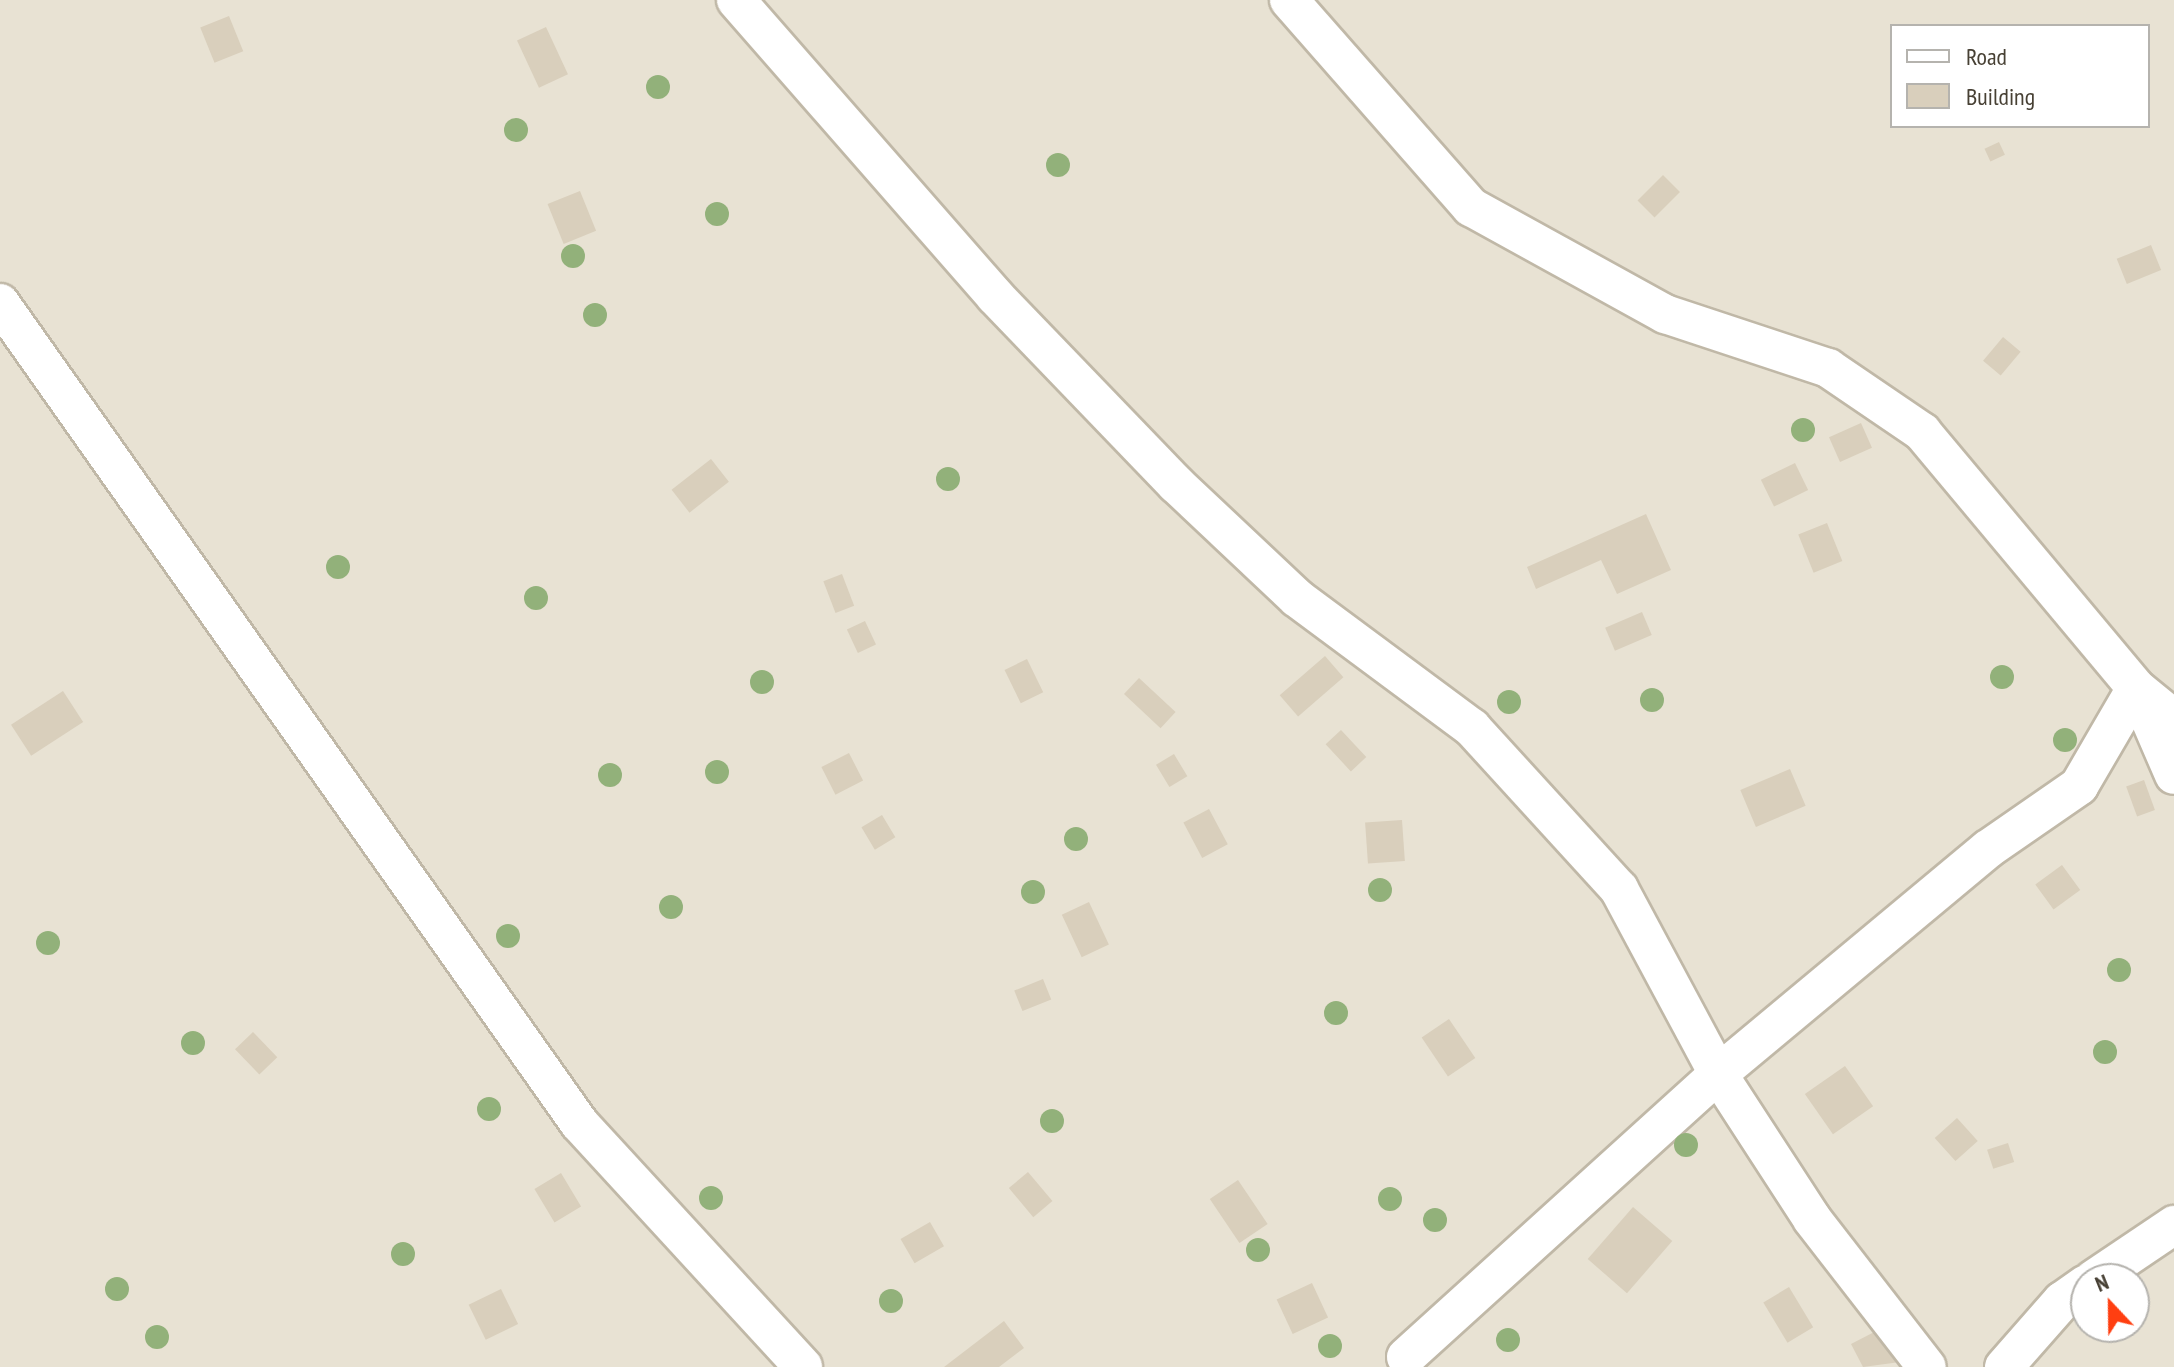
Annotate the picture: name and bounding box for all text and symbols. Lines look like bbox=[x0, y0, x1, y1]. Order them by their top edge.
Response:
legend bbox=[1890, 24, 2150, 128]
text: Road bbox=[1966, 41, 2007, 72]
text: Building bbox=[1966, 81, 2035, 112]
north arrow bbox=[2070, 1263, 2150, 1343]
text: N bbox=[2091, 1267, 2113, 1298]

